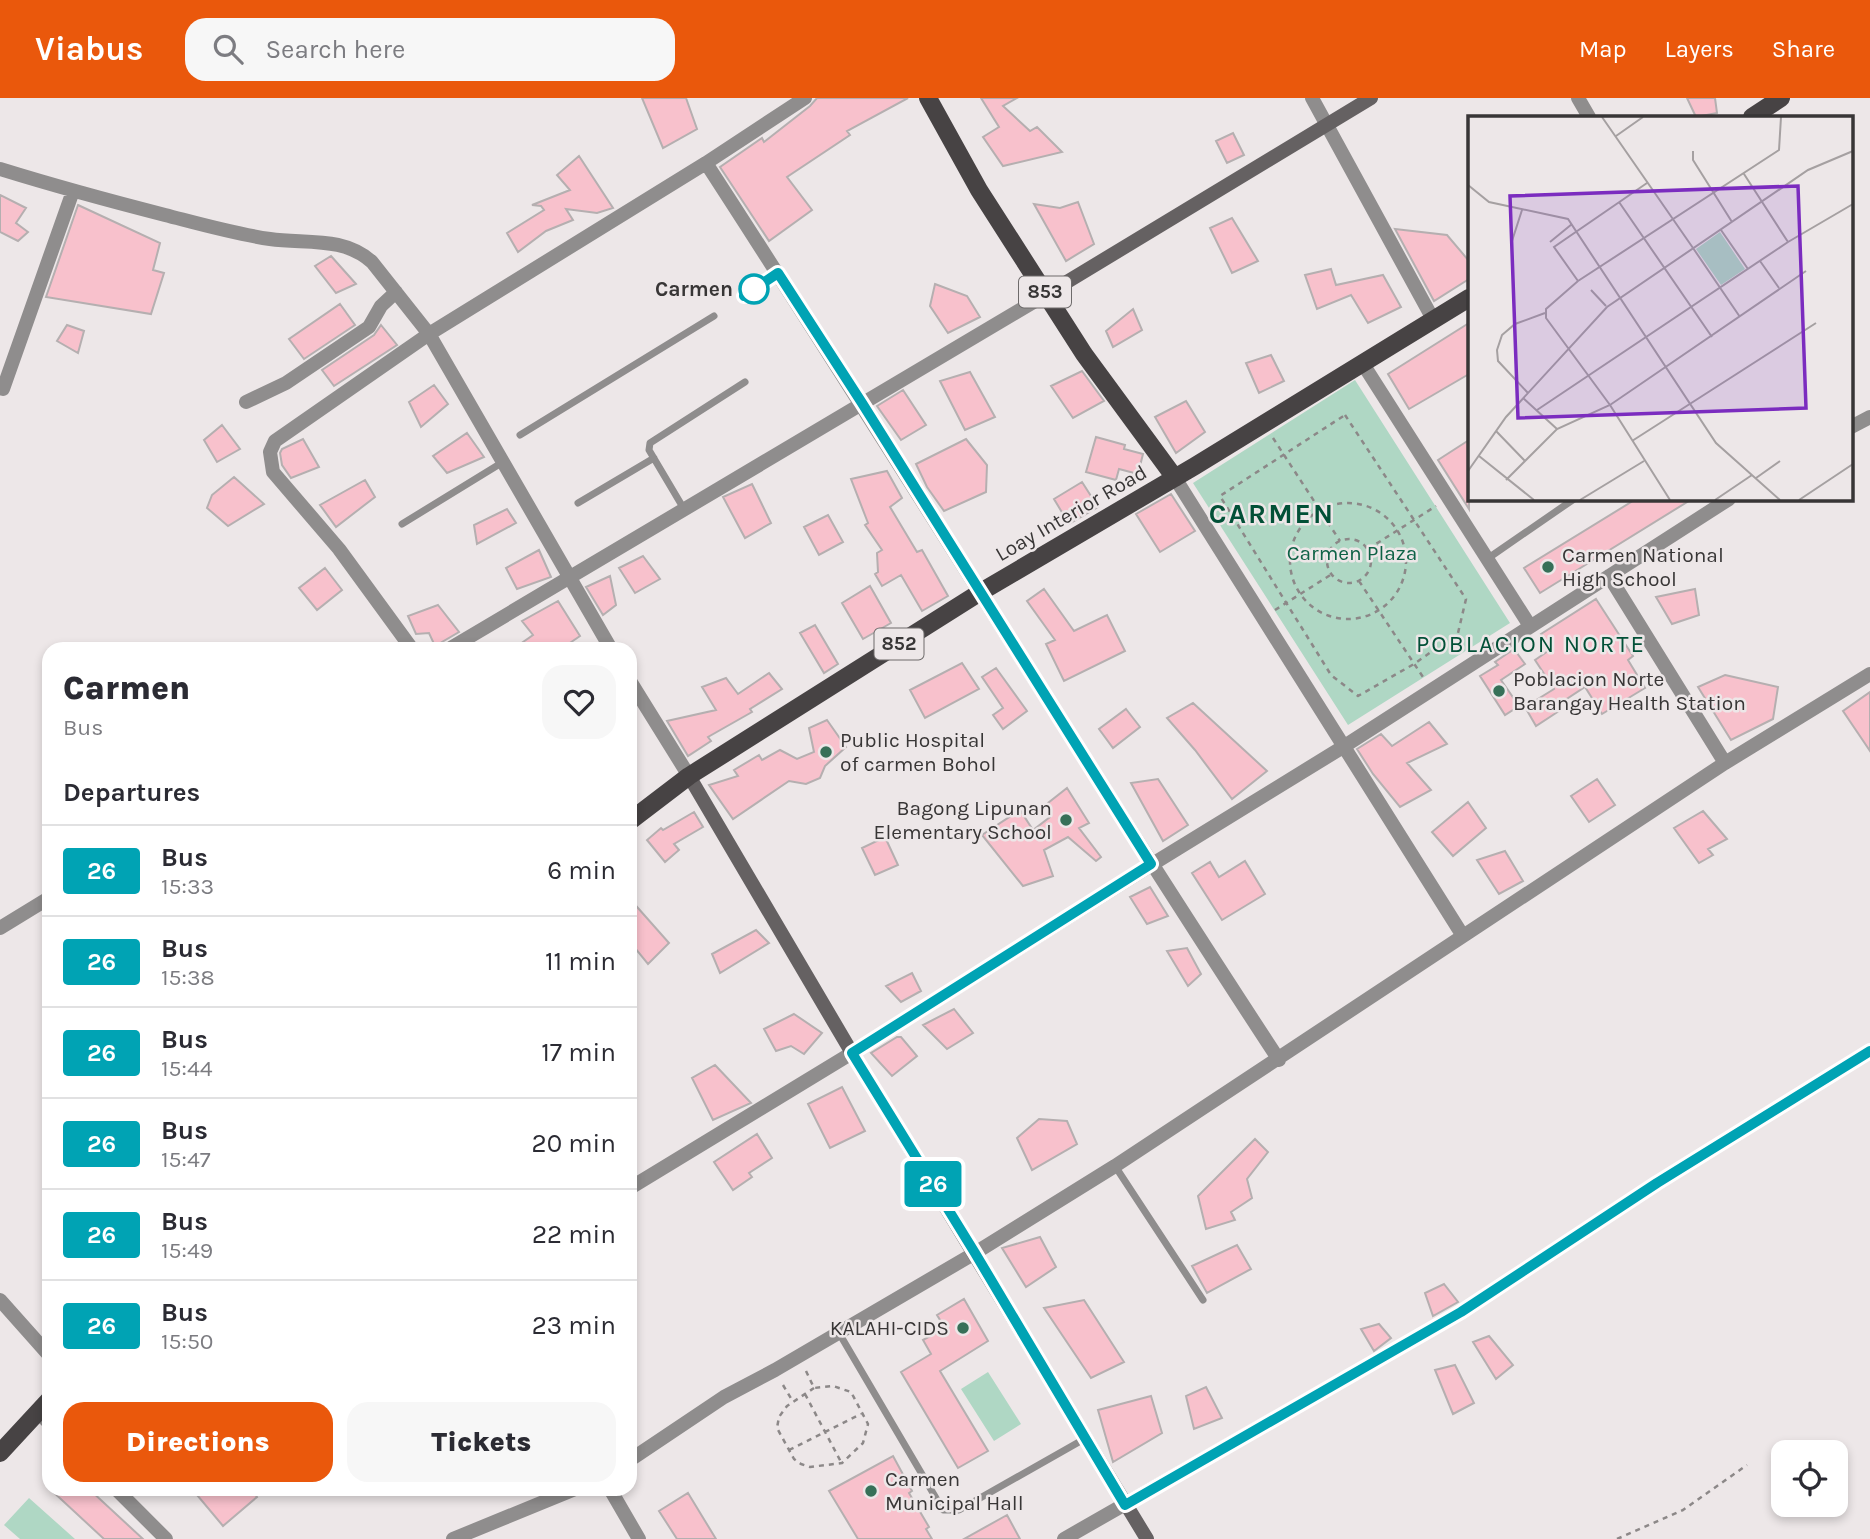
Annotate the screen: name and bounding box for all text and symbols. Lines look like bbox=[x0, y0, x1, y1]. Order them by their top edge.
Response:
search box bbox=[185, 18, 675, 81]
text: Viabus bbox=[35, 30, 143, 68]
icon: search bbox=[209, 30, 247, 68]
text: Search here bbox=[265, 34, 405, 65]
text: Map bbox=[1579, 35, 1627, 63]
text: Layers bbox=[1665, 35, 1734, 63]
text: Share bbox=[1772, 35, 1835, 63]
inset map bbox=[1468, 116, 1853, 500]
marker: Carmen bbox=[739, 274, 769, 304]
road number: 853 bbox=[1019, 276, 1071, 308]
place label: Carmen bbox=[655, 277, 733, 301]
street label: Loay Interior Road bbox=[991, 460, 1151, 566]
district label: CARMEN bbox=[1209, 497, 1335, 530]
park label: Carmen Plaza bbox=[1287, 541, 1417, 565]
place label: Carmen National High School bbox=[1562, 543, 1724, 591]
marker: Carmen National High School bbox=[1540, 559, 1556, 575]
road number: 852 bbox=[874, 628, 923, 660]
district label: POBLACION NORTE bbox=[1416, 630, 1646, 658]
button: heart bbox=[542, 665, 616, 739]
place label: Poblacion Norte Barangay Health Station bbox=[1513, 667, 1746, 715]
text: Carmen bbox=[63, 669, 190, 707]
marker: Poblacion Norte Barangay Health Station bbox=[1491, 683, 1507, 699]
text: Bus bbox=[63, 714, 103, 741]
place label: Public Hospital of carmen Bohol bbox=[840, 728, 996, 776]
marker: Public Hospital of carmen Bohol bbox=[818, 744, 834, 760]
text: Departures bbox=[63, 777, 200, 808]
place label: Bagong Lipunan Elementary School bbox=[874, 796, 1052, 844]
marker: Bagong Lipunan Elementary School bbox=[1058, 812, 1074, 828]
text: Bus bbox=[161, 842, 208, 873]
text: 6 min bbox=[547, 855, 616, 886]
text: 26 bbox=[87, 857, 116, 885]
text: 15:33 bbox=[161, 873, 214, 900]
text: Bus bbox=[161, 933, 208, 964]
text: 11 min bbox=[545, 946, 616, 977]
text: 26 bbox=[87, 948, 116, 976]
text: 15:38 bbox=[161, 964, 215, 991]
text: Bus bbox=[161, 1024, 208, 1055]
text: 17 min bbox=[541, 1037, 616, 1068]
text: 26 bbox=[87, 1039, 116, 1067]
text: 15:44 bbox=[161, 1055, 213, 1082]
text: Bus bbox=[161, 1115, 208, 1146]
text: 20 min bbox=[532, 1128, 616, 1159]
text: 26 bbox=[87, 1130, 116, 1158]
text: 15:47 bbox=[161, 1146, 211, 1173]
line badge: 26 bbox=[902, 1161, 964, 1207]
text: 26 bbox=[918, 1170, 948, 1198]
text: Bus bbox=[161, 1206, 208, 1237]
text: 22 min bbox=[532, 1219, 616, 1250]
text: 26 bbox=[87, 1221, 116, 1249]
text: 15:49 bbox=[161, 1237, 213, 1264]
text: Bus bbox=[161, 1297, 208, 1328]
text: 23 min bbox=[532, 1310, 616, 1341]
text: 26 bbox=[87, 1312, 116, 1340]
place label: KALAHI-CIDS bbox=[830, 1316, 949, 1340]
marker: KALAHI-CIDS bbox=[955, 1320, 971, 1336]
text: 15:50 bbox=[161, 1328, 214, 1355]
button: Directions bbox=[63, 1402, 333, 1482]
button: Tickets bbox=[347, 1402, 616, 1482]
map controls bbox=[1771, 1440, 1848, 1517]
button: locate bbox=[1771, 1440, 1848, 1517]
place label: Carmen Municipal Hall bbox=[885, 1467, 1024, 1515]
marker: Carmen Municipal Hall bbox=[863, 1483, 879, 1499]

